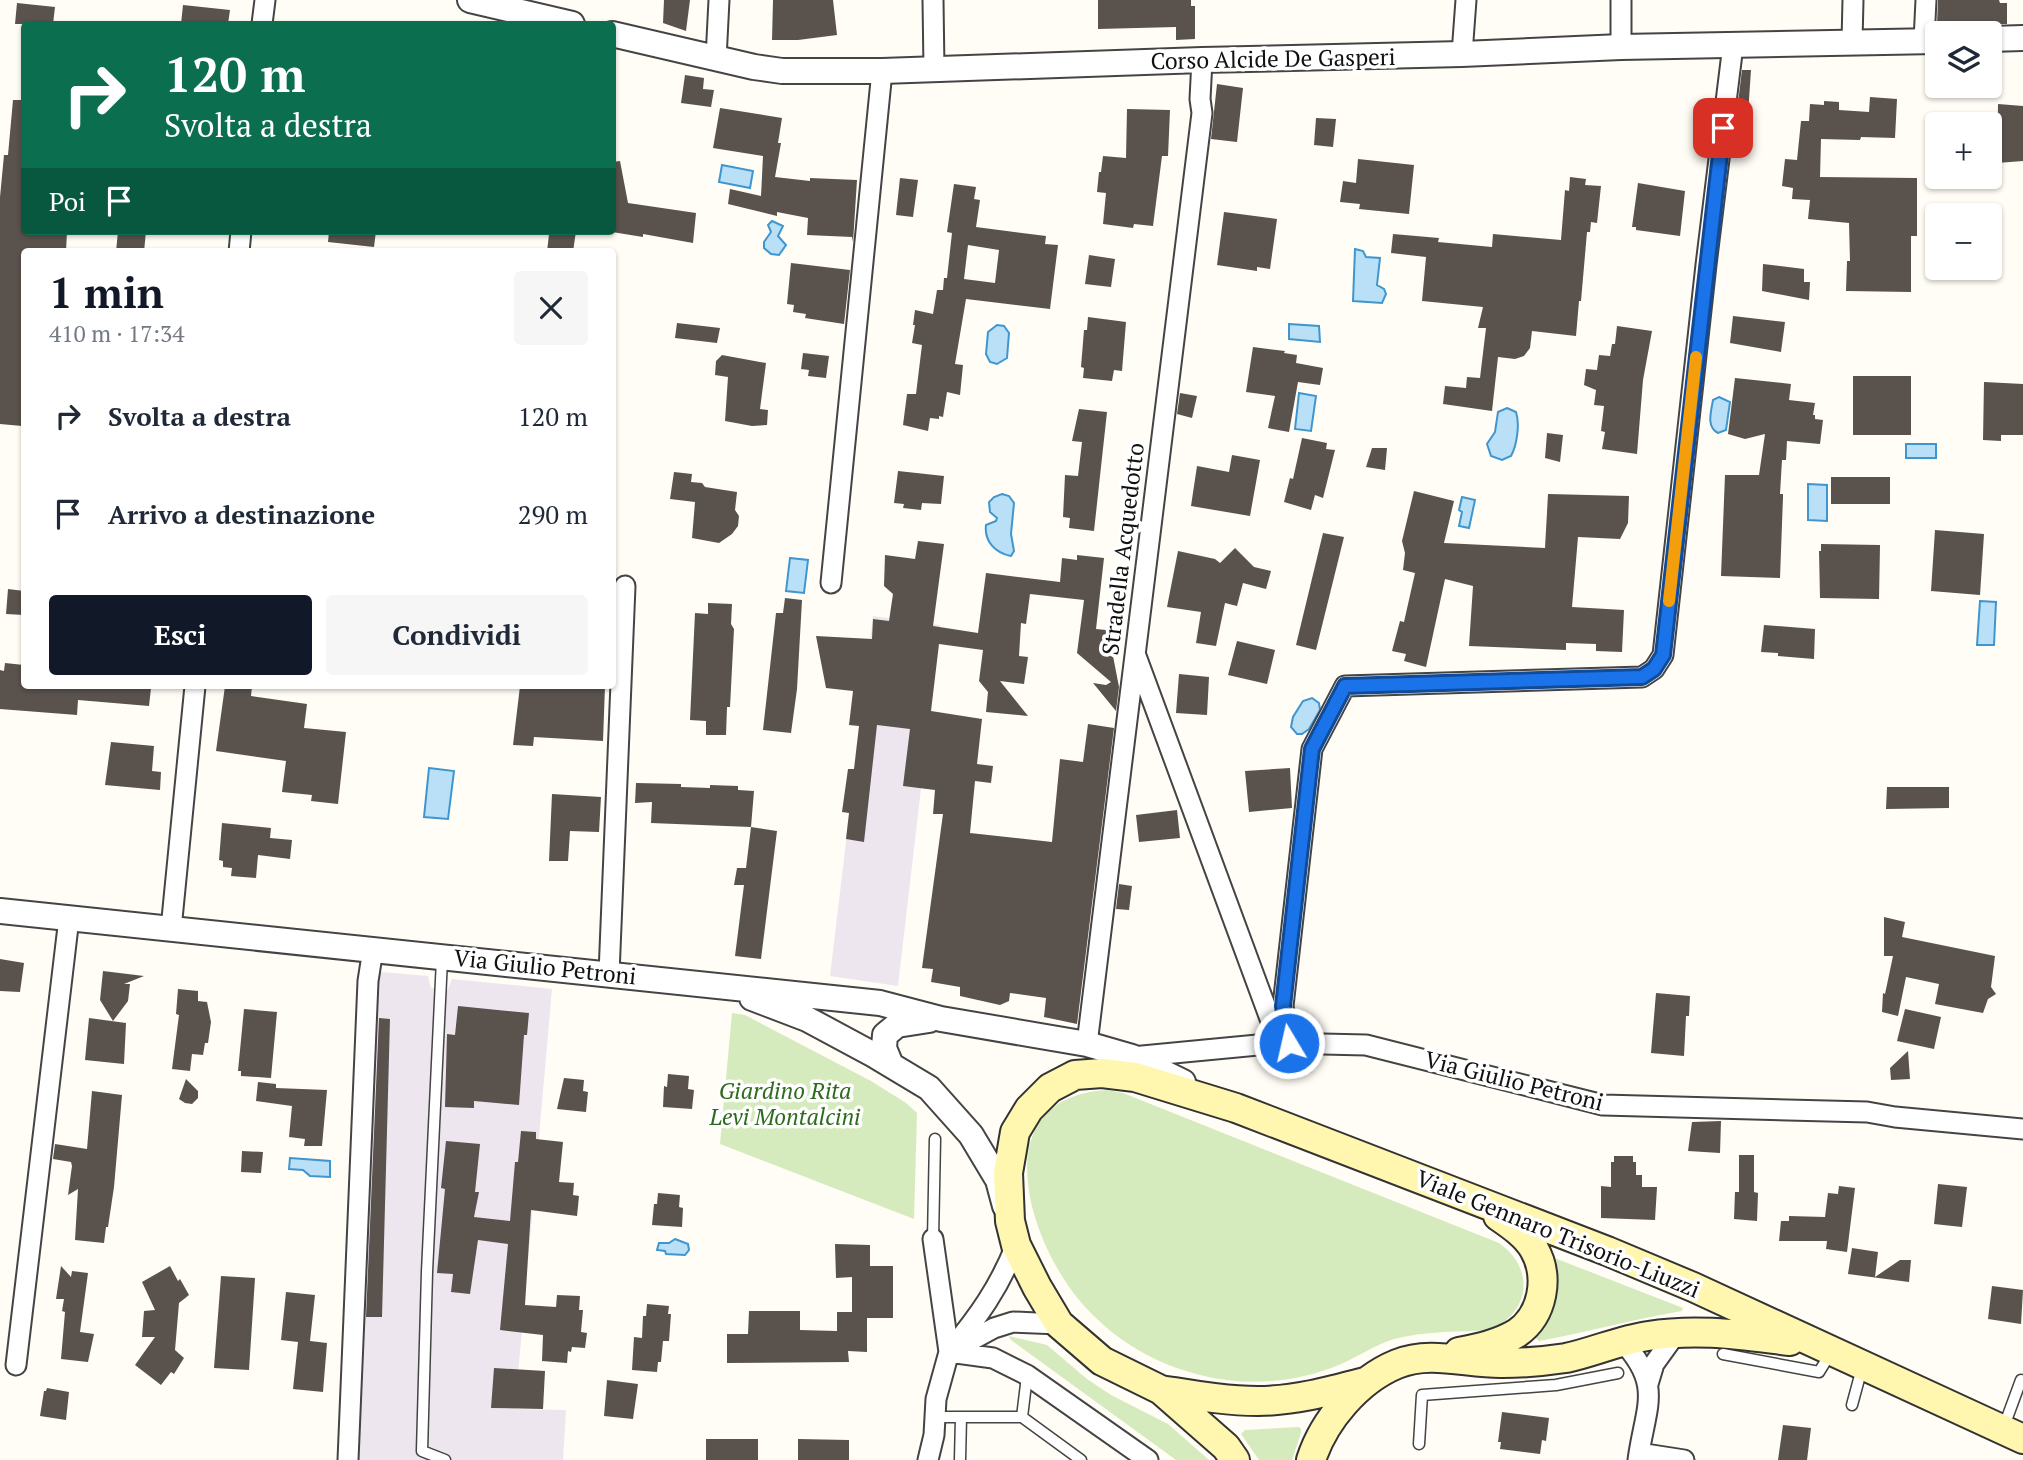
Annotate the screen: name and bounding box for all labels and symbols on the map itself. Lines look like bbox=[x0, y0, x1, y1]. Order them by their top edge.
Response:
street label: Corso Alcide De Gasperi bbox=[1150, 41, 1396, 76]
pin bbox=[1693, 98, 1753, 158]
street label: Stradella Acquedotto bbox=[1094, 441, 1151, 657]
street label: Via Giulio Petroni bbox=[452, 942, 638, 992]
position arrow bbox=[1252, 1006, 1326, 1080]
street label: Via Giulio Petroni bbox=[1421, 1043, 1607, 1118]
park label: Giardino Rita Levi Montalcini bbox=[709, 1075, 861, 1132]
street label: Viale Gennaro Trisorio-Liuzzi bbox=[1412, 1162, 1705, 1305]

